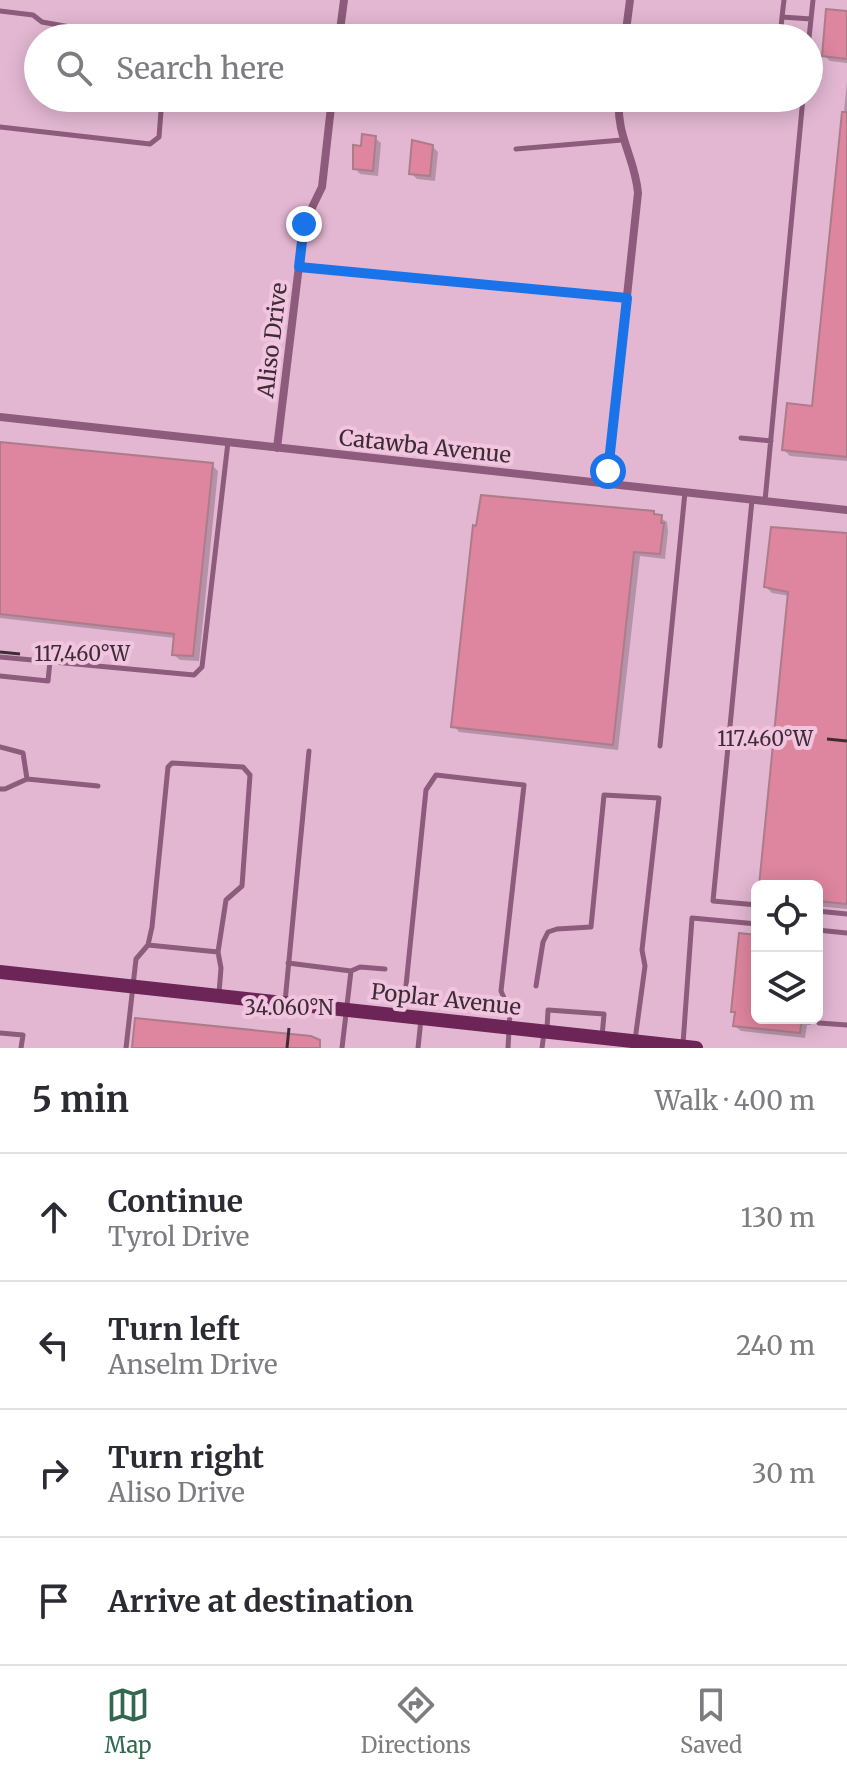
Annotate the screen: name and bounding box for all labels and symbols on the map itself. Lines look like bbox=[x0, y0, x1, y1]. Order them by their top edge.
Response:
route end bbox=[286, 206, 322, 242]
street label: Aliso Drive bbox=[251, 281, 293, 400]
street label: Catawba Avenue bbox=[338, 423, 512, 469]
route start bbox=[590, 453, 626, 489]
text: 117.460°W bbox=[34, 641, 131, 666]
text: 117.460°W bbox=[717, 726, 814, 751]
street label: Poplar Avenue bbox=[370, 977, 522, 1021]
text: 34.060°N bbox=[245, 995, 334, 1020]

